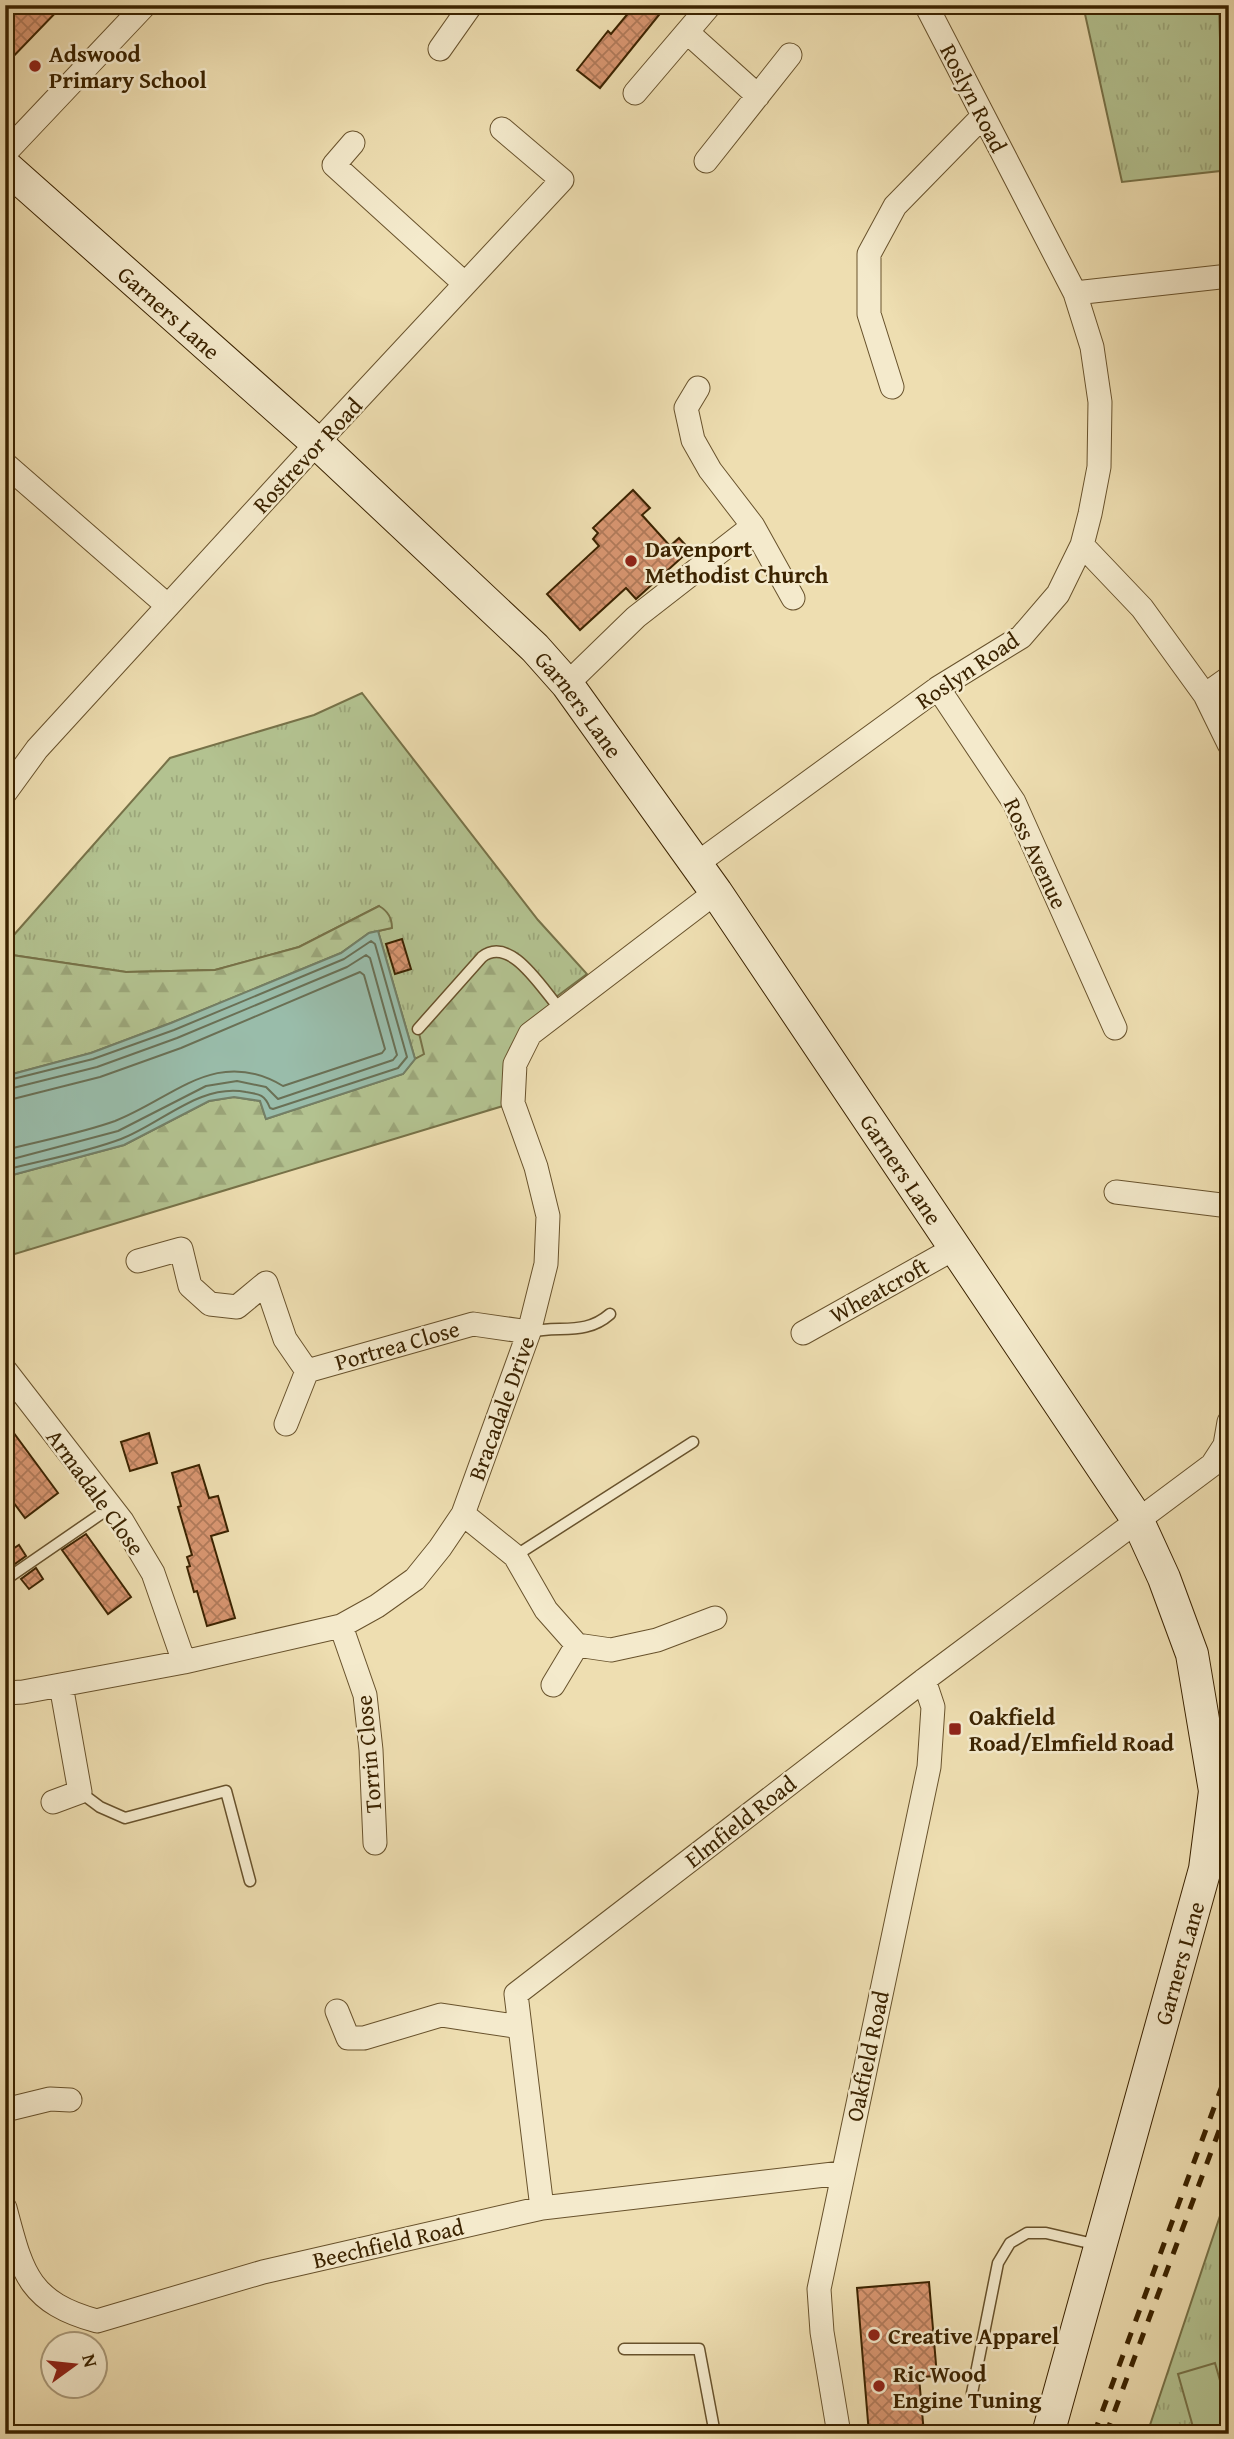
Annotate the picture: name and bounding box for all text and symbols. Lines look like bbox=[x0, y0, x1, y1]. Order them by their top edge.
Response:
place label: Adswood Primary School bbox=[49, 37, 207, 96]
street label: Roslyn Road bbox=[932, 38, 1016, 159]
marker: Adswood Primary School bbox=[27, 58, 43, 74]
street label: Garners Lane bbox=[111, 258, 228, 367]
street label: Rostrevor Road bbox=[245, 389, 370, 520]
place label: Davenport Methodist Church bbox=[645, 532, 829, 591]
marker: Davenport Methodist Church bbox=[623, 553, 639, 569]
street label: Roslyn Road bbox=[909, 623, 1026, 717]
street label: Garners Lane bbox=[528, 643, 631, 764]
street label: Ross Avenue bbox=[996, 792, 1076, 914]
street label: Garners Lane bbox=[853, 1107, 951, 1231]
street label: Wheatcroft bbox=[823, 1249, 935, 1331]
street label: Portrea Close bbox=[331, 1311, 463, 1379]
street label: Bracadale Drive bbox=[460, 1331, 542, 1485]
street label: Armadale Close bbox=[39, 1422, 153, 1562]
street label: Torrin Close bbox=[346, 1694, 390, 1814]
place label: Oakfield Road/Elmfield Road bbox=[969, 1700, 1175, 1759]
marker: Oakfield Road/Elmfield Road bbox=[947, 1721, 963, 1737]
street label: Elmfield Road bbox=[677, 1766, 803, 1875]
street label: Garners Lane bbox=[1146, 1897, 1212, 2029]
street label: Oakfield Road bbox=[837, 1987, 897, 2125]
street label: Beechfield Road bbox=[309, 2209, 467, 2276]
place label: Creative Apparel bbox=[888, 2319, 1059, 2352]
marker: Creative Apparel bbox=[866, 2327, 882, 2343]
north arrow bbox=[38, 2330, 108, 2400]
text: N bbox=[75, 2351, 106, 2371]
place label: Ric Wood Engine Tuning bbox=[893, 2357, 1042, 2416]
marker: Ric Wood Engine Tuning bbox=[871, 2378, 887, 2394]

